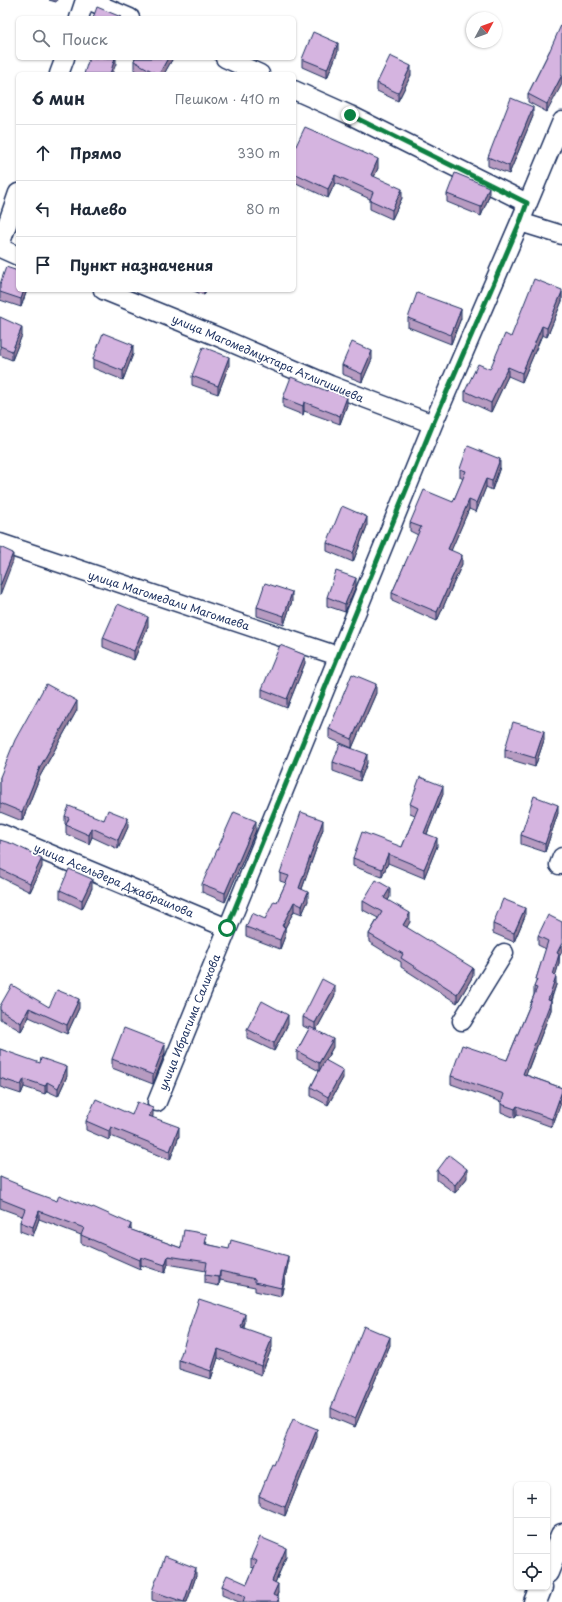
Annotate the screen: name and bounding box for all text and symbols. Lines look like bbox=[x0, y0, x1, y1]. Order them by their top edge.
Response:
north arrow bbox=[466, 12, 502, 48]
search box bbox=[16, 16, 296, 60]
icon: search bbox=[30, 27, 52, 49]
text: Поиск bbox=[62, 27, 108, 50]
text: 6 мин bbox=[32, 85, 85, 111]
text: Пешком · 410 m bbox=[175, 89, 280, 108]
route end bbox=[341, 106, 359, 124]
text: Прямо bbox=[70, 141, 121, 164]
icon: ahead bbox=[32, 142, 54, 164]
text: 330 m bbox=[237, 143, 280, 162]
text: Налево bbox=[70, 197, 127, 220]
icon: left bbox=[32, 198, 54, 220]
text: 80 m bbox=[246, 199, 280, 218]
text: Пункт назначения bbox=[70, 253, 213, 276]
icon: arrive bbox=[32, 254, 54, 276]
street label: улица Магомедмухтара Атлигишиева bbox=[169, 310, 367, 406]
street label: улица Магомедали Магомаева bbox=[86, 566, 252, 634]
street label: улица Асельдера Джабраилова bbox=[31, 839, 197, 922]
route start bbox=[218, 919, 236, 937]
street label: улица Ибрагима Салихова bbox=[154, 951, 224, 1093]
map controls bbox=[514, 1482, 550, 1590]
button: + bbox=[514, 1482, 550, 1518]
button: − bbox=[514, 1518, 550, 1554]
button: locate bbox=[514, 1554, 550, 1590]

